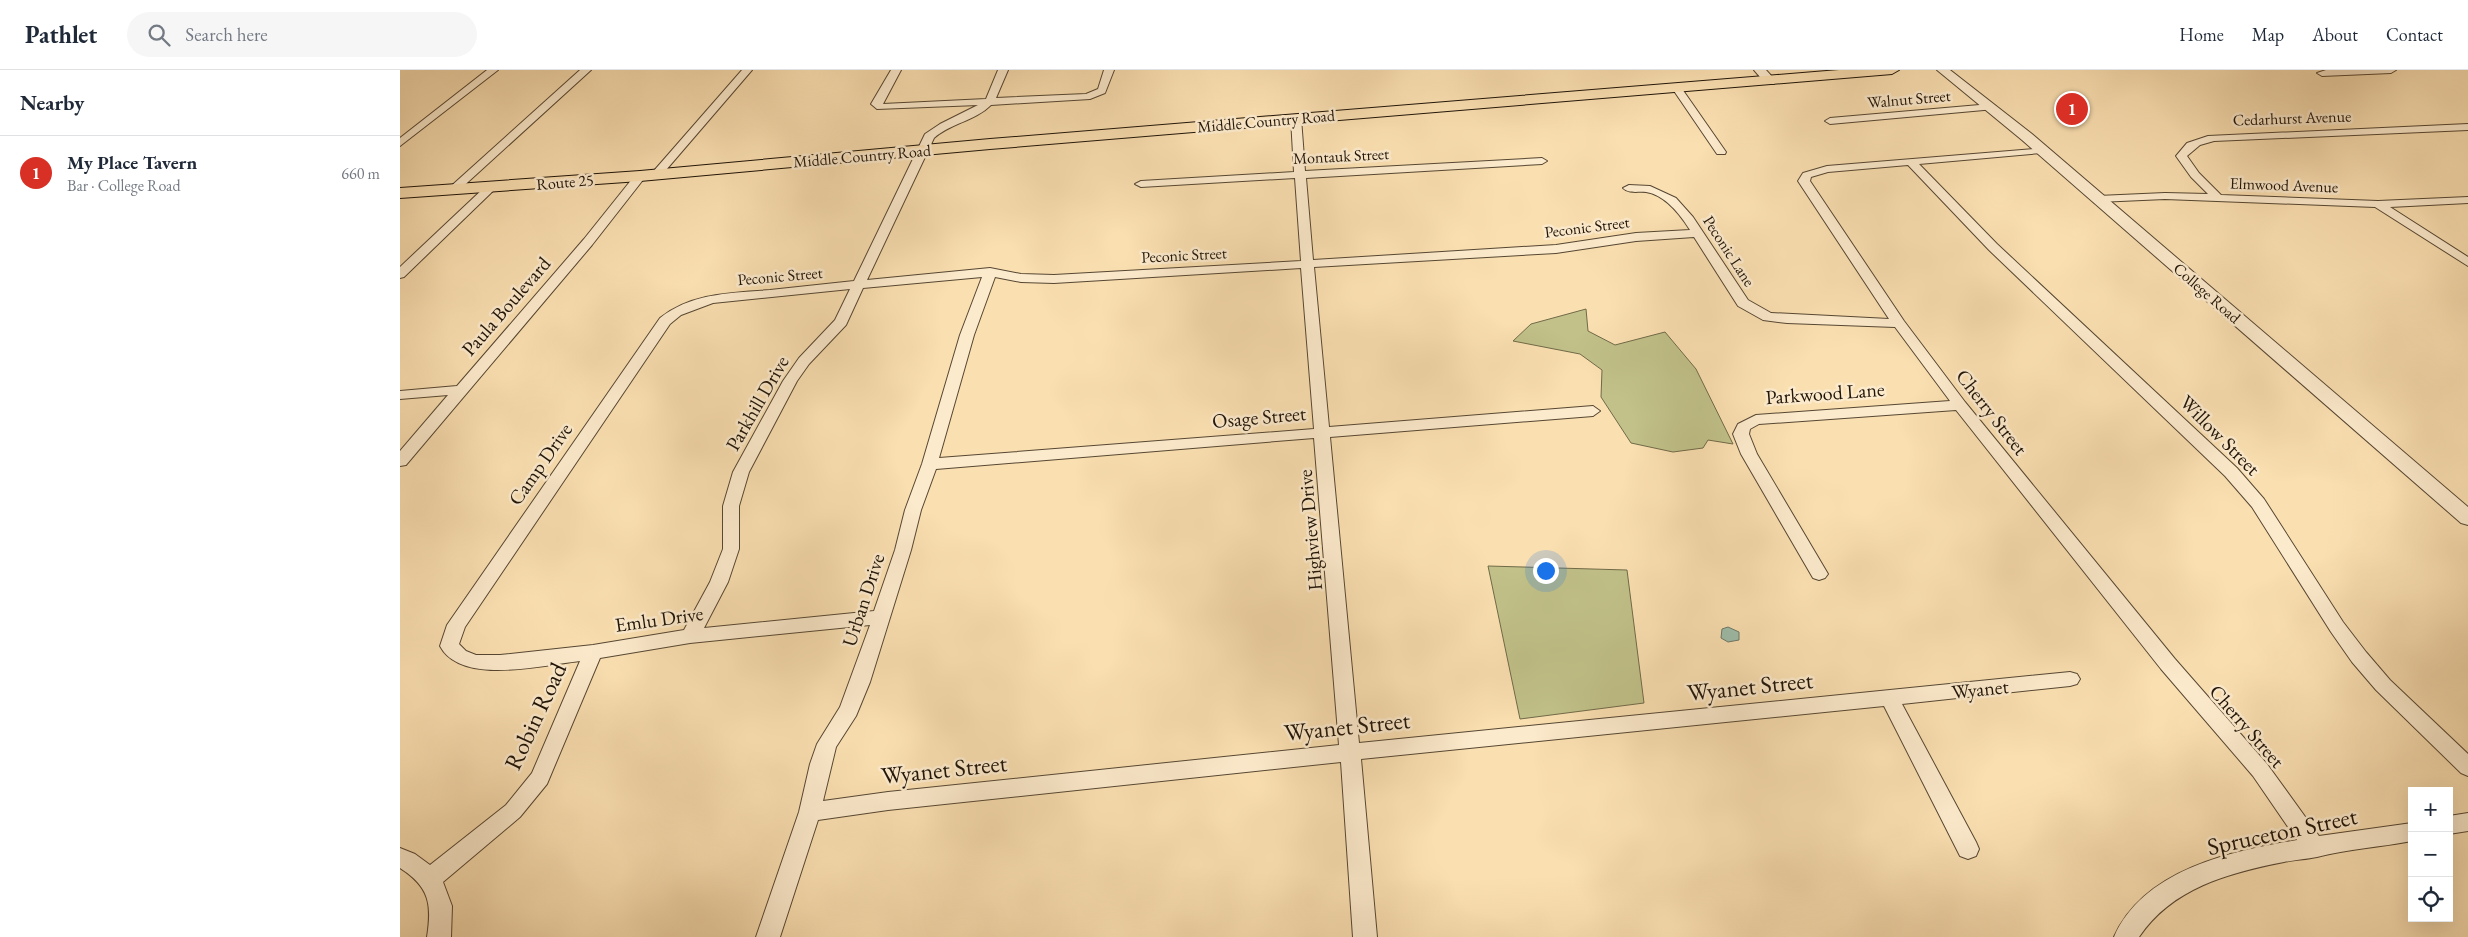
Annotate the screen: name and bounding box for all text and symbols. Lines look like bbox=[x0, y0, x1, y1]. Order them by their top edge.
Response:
search box bbox=[127, 12, 477, 57]
text: Pathlet bbox=[25, 19, 97, 50]
icon: search bbox=[145, 21, 173, 49]
text: Search here bbox=[185, 22, 268, 47]
text: Home bbox=[2179, 23, 2224, 46]
text: Map bbox=[2252, 23, 2284, 46]
text: About bbox=[2312, 23, 2358, 46]
text: Contact bbox=[2386, 23, 2443, 46]
street label: Walnut Street bbox=[1866, 85, 1952, 113]
text: Nearby bbox=[20, 89, 84, 116]
pin: 1 bbox=[2056, 90, 2088, 128]
street label: Middle Country Road bbox=[1196, 104, 1337, 137]
street label: Cedarhurst Avenue bbox=[2232, 105, 2352, 131]
street label: Middle Country Road bbox=[792, 139, 933, 172]
street label: Montauk Street bbox=[1292, 143, 1390, 169]
text: My Place Tavern bbox=[67, 150, 197, 175]
text: 1 bbox=[32, 163, 40, 184]
text: 660 m bbox=[341, 163, 380, 184]
street label: Route 25 bbox=[535, 169, 595, 195]
street label: Elmwood Avenue bbox=[2229, 173, 2339, 197]
text: Bar · College Road bbox=[67, 175, 181, 196]
street label: Peconic Street bbox=[1543, 211, 1631, 243]
street label: Peconic Lane bbox=[1698, 211, 1760, 291]
street label: Peconic Street bbox=[1141, 242, 1227, 268]
street label: Paula Boulevard bbox=[456, 250, 557, 361]
street label: College Road bbox=[2169, 258, 2246, 329]
street label: Peconic Street bbox=[737, 262, 823, 290]
street label: Parkhill Drive bbox=[719, 351, 795, 455]
street label: Cherry Street bbox=[1950, 364, 2034, 461]
street label: Parkwood Lane bbox=[1765, 376, 1886, 410]
street label: Willow Street bbox=[2174, 389, 2266, 481]
street label: Osage Street bbox=[1211, 400, 1308, 434]
street label: Camp Drive bbox=[502, 418, 578, 510]
street label: Highview Drive bbox=[1292, 468, 1328, 592]
street label: Urban Drive bbox=[836, 550, 890, 650]
your location bbox=[1533, 558, 1559, 584]
street label: Emlu Drive bbox=[613, 600, 705, 638]
street label: Robin Road bbox=[497, 657, 574, 775]
street label: Wyanet Street bbox=[1686, 664, 1815, 708]
street label: Wyanet bbox=[1950, 673, 2011, 705]
street label: Cherry Street bbox=[2204, 679, 2291, 774]
street label: Wyanet Street bbox=[1283, 704, 1412, 748]
street label: Wyanet Street bbox=[880, 747, 1009, 791]
map controls bbox=[2408, 787, 2453, 922]
button: + bbox=[2408, 787, 2453, 832]
street label: Spruceton Street bbox=[2204, 800, 2360, 862]
button: − bbox=[2408, 832, 2453, 877]
button: locate bbox=[2408, 877, 2453, 922]

